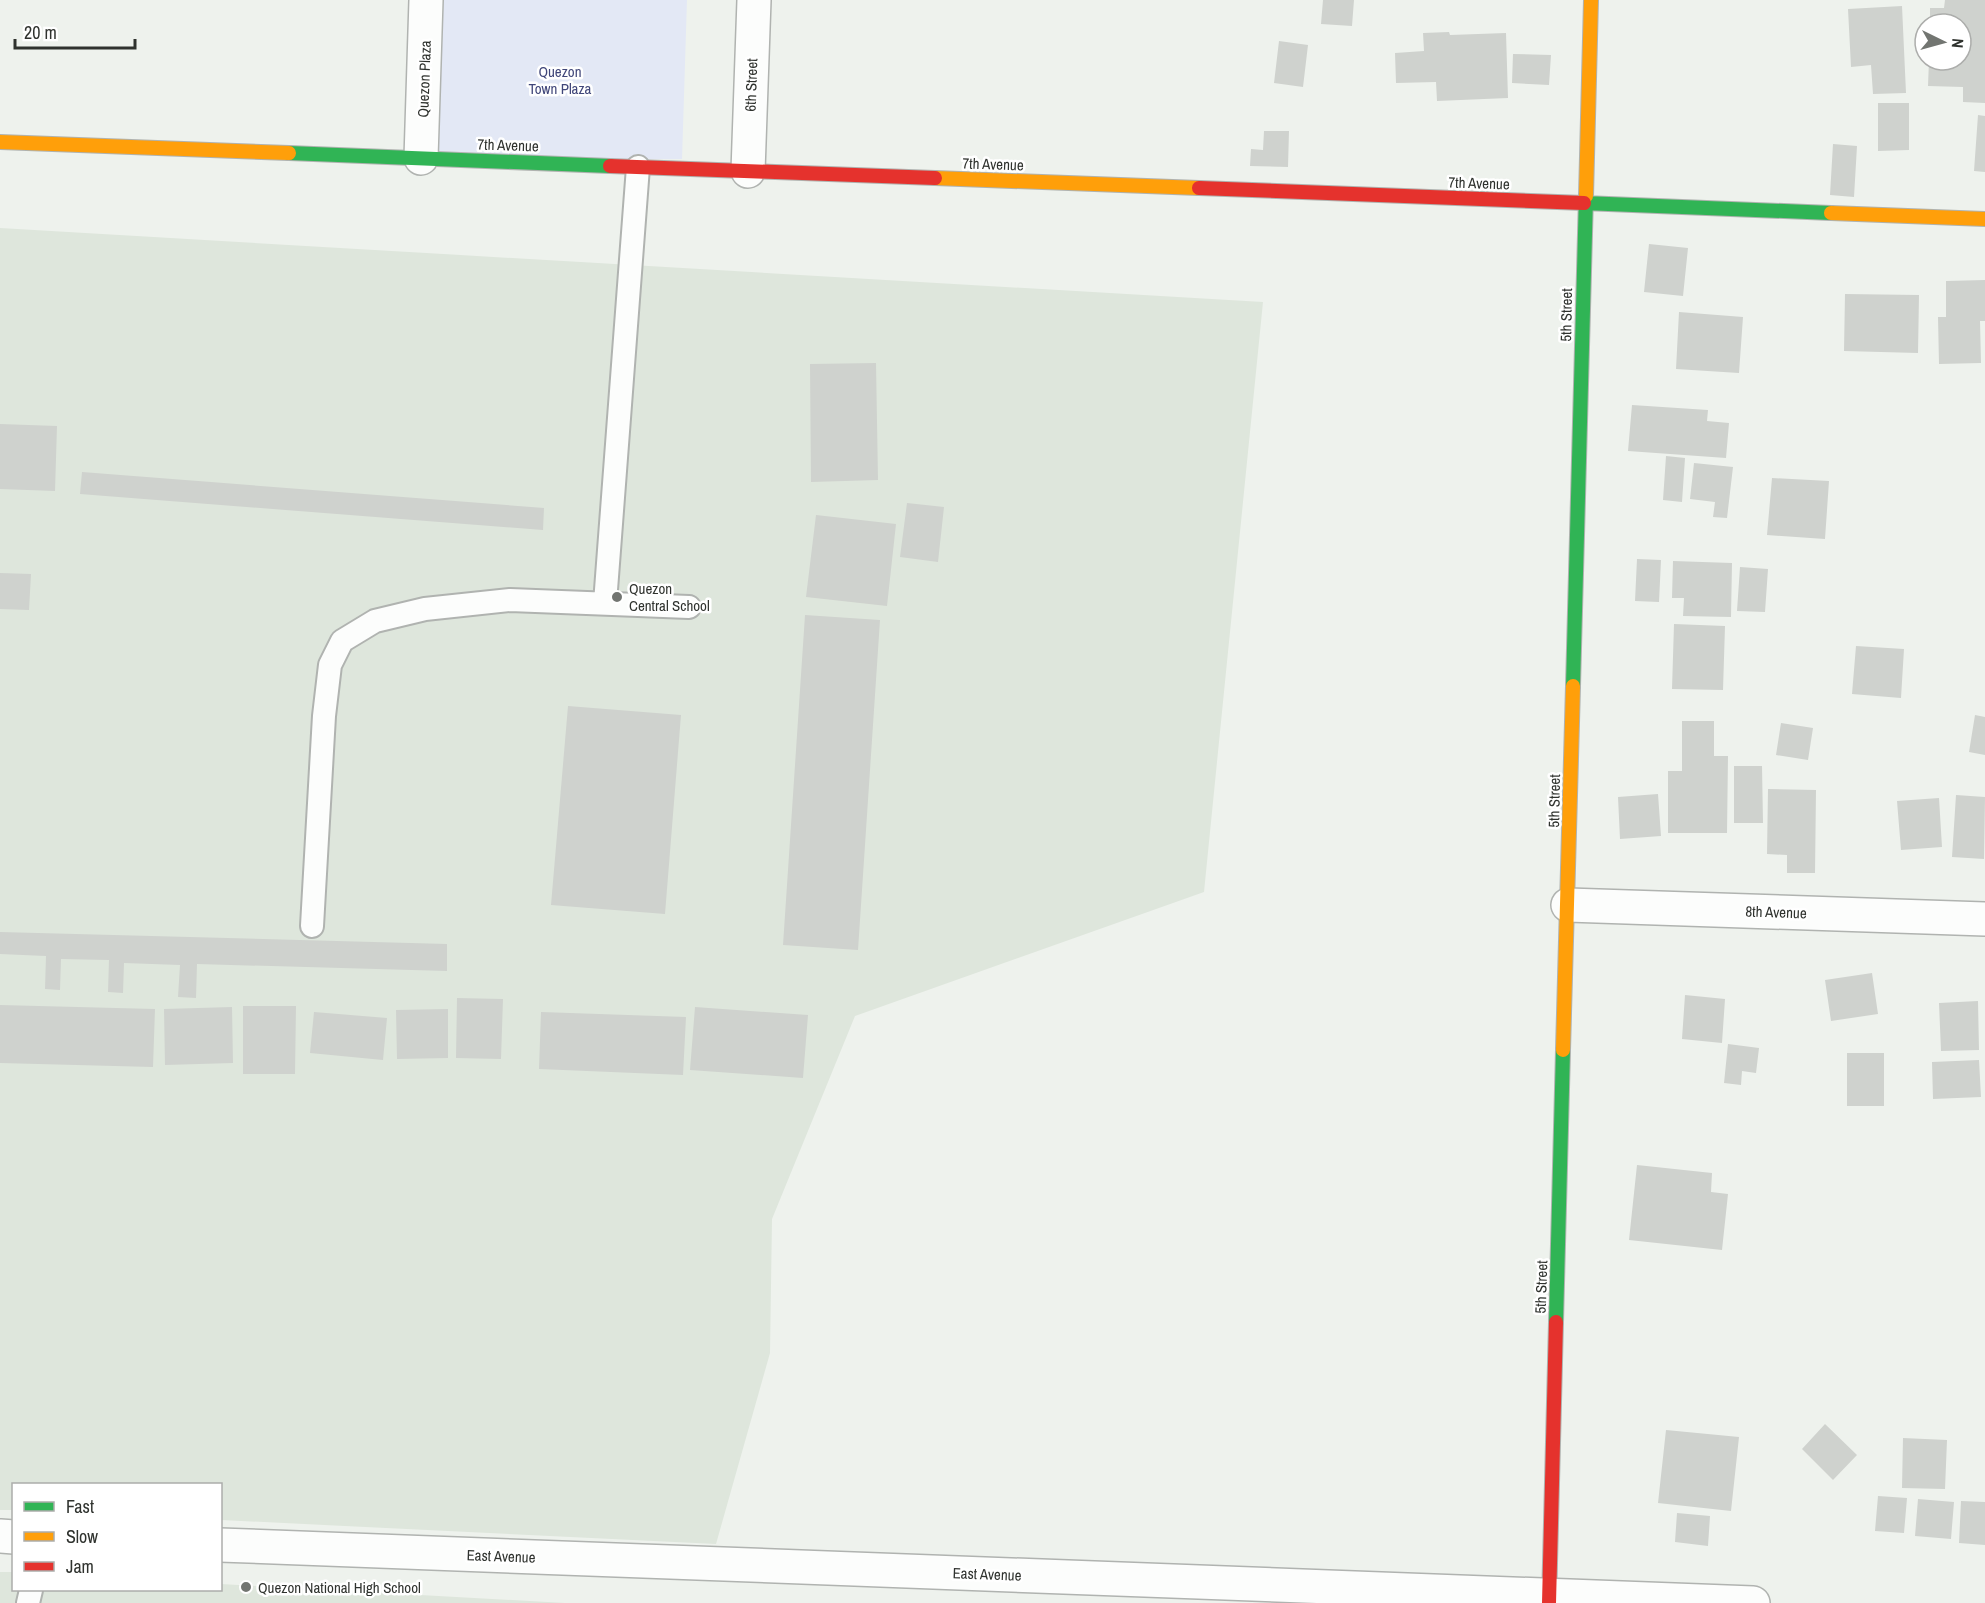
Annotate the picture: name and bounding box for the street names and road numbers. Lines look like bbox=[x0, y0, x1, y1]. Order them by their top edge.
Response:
street label: Quezon Plaza bbox=[412, 40, 436, 118]
street label: 6th Street bbox=[740, 57, 762, 112]
street label: 7th Avenue bbox=[477, 133, 539, 157]
street label: 7th Avenue bbox=[962, 152, 1024, 176]
street label: 7th Avenue bbox=[1448, 171, 1510, 195]
street label: 5th Street bbox=[1555, 288, 1577, 342]
street label: 5th Street bbox=[1543, 774, 1565, 828]
street label: 8th Avenue bbox=[1745, 900, 1807, 924]
street label: 5th Street bbox=[1530, 1259, 1552, 1314]
street label: East Avenue bbox=[466, 1544, 536, 1568]
street label: East Avenue bbox=[952, 1562, 1022, 1586]

